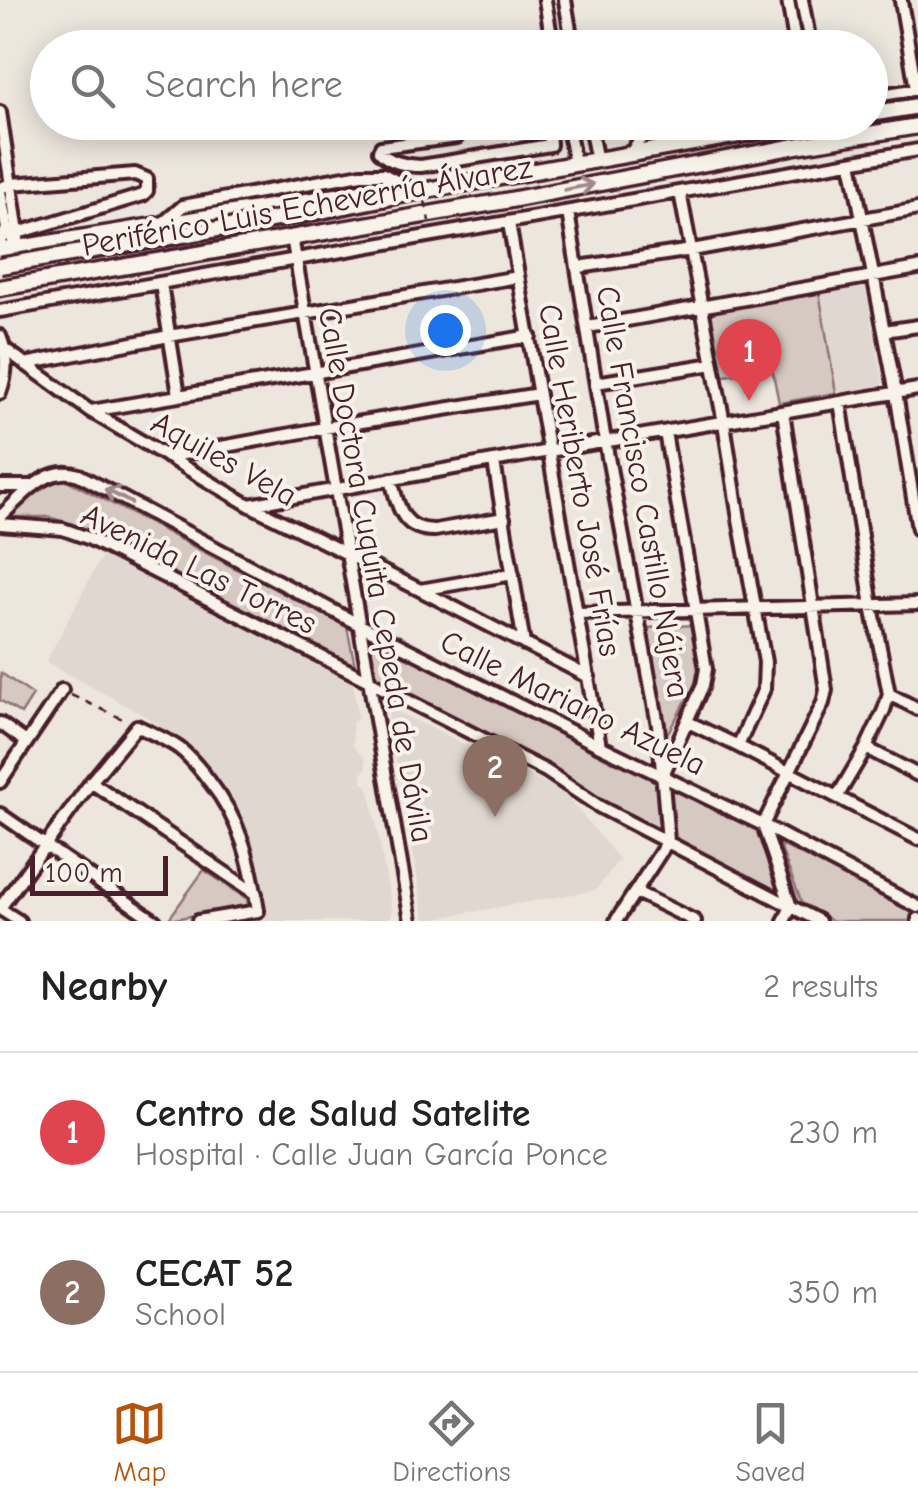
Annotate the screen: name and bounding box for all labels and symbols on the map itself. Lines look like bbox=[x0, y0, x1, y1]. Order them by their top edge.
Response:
street label: Periférico Luis Echeverría Álvarez bbox=[79, 148, 535, 264]
one-way arrow bbox=[562, 176, 594, 195]
street label: Calle Francisco Castillo Nájera bbox=[588, 283, 698, 701]
street label: Calle Heriberto José Frías bbox=[531, 301, 629, 659]
street label: Calle Doctora Cuquita Cepeda de Dávila bbox=[311, 305, 441, 845]
your location bbox=[420, 305, 471, 356]
pin: 1 bbox=[716, 318, 782, 401]
street label: Aquiles Vela bbox=[145, 404, 303, 514]
one-way arrow bbox=[104, 485, 133, 505]
street label: Avenida Las Torres bbox=[75, 496, 323, 642]
street label: Calle Mariano Azuela bbox=[434, 623, 712, 783]
pin: 2 bbox=[462, 734, 528, 817]
scale bar bbox=[30, 851, 168, 896]

